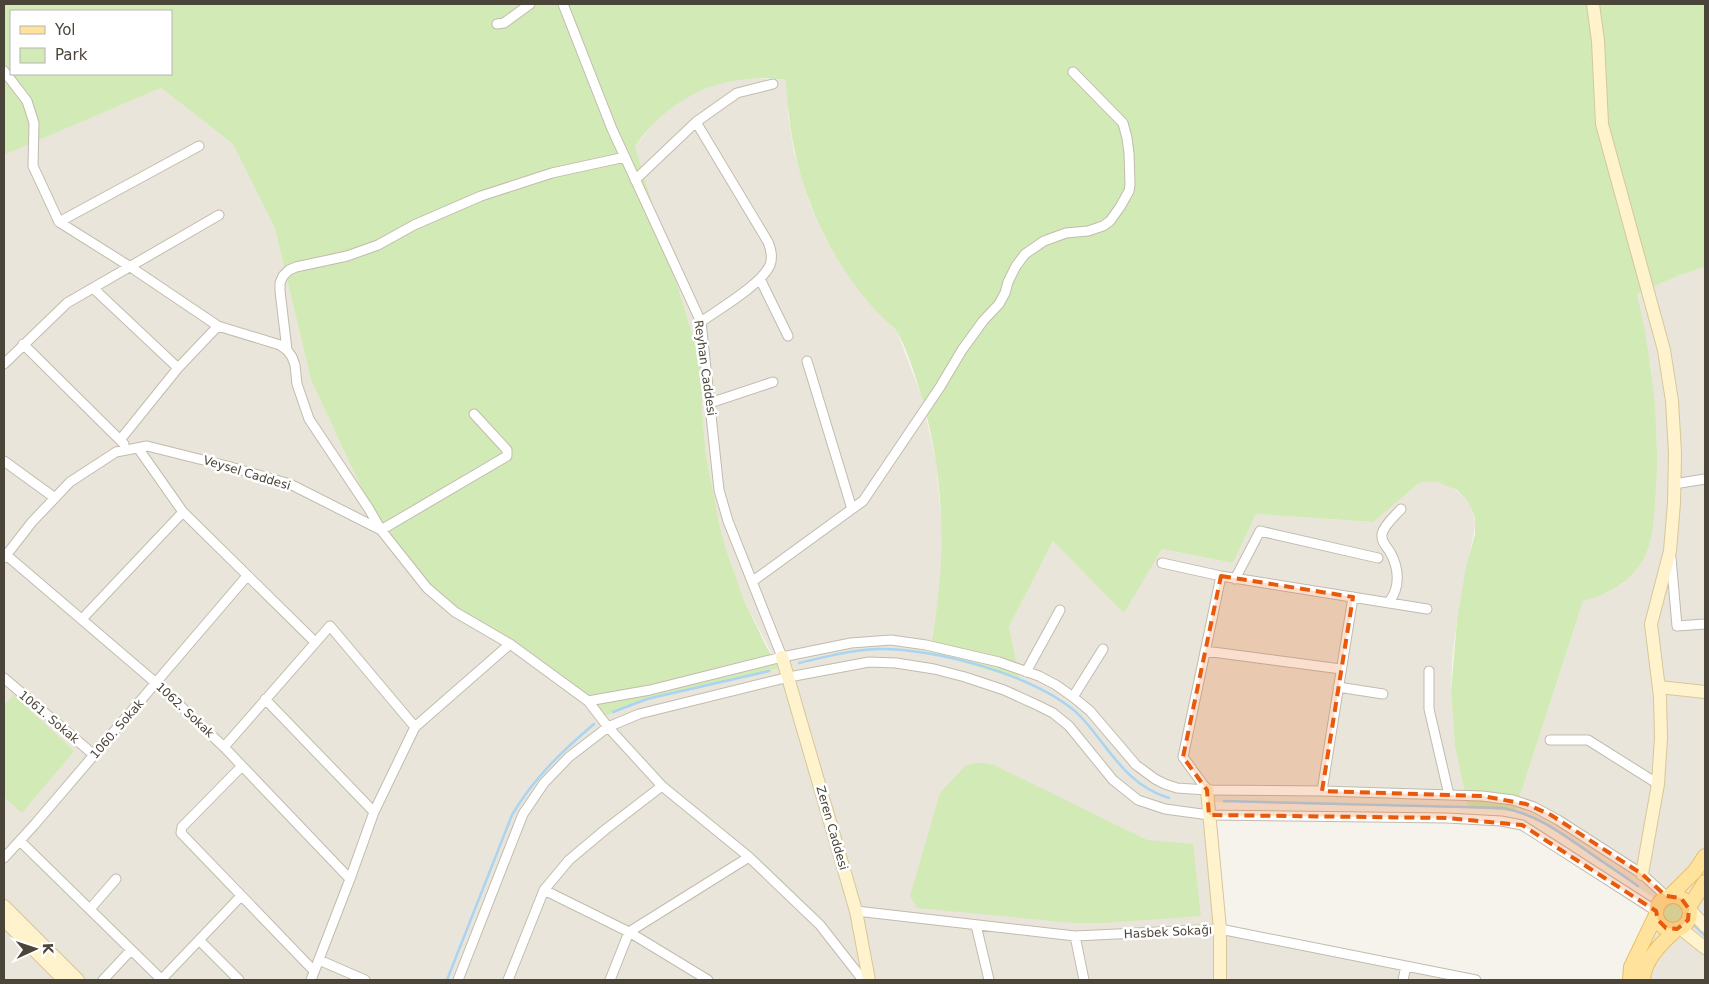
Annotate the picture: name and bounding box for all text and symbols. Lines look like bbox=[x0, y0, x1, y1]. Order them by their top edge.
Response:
legend bbox=[10, 10, 172, 75]
text: Yol bbox=[54, 21, 76, 39]
text: Park bbox=[55, 46, 88, 64]
street label: Reyhan Caddesi bbox=[691, 319, 719, 417]
street label: Veysel Caddesi bbox=[202, 453, 292, 493]
street label: 1062. Sokak bbox=[153, 680, 217, 740]
street label: 1061. Sokak bbox=[16, 688, 82, 746]
street label: 1060. Sokak bbox=[87, 696, 147, 762]
street label: Zeren Caddesi bbox=[813, 784, 851, 872]
street label: Hasbek Sokağı bbox=[1123, 923, 1213, 941]
north arrow bbox=[10, 924, 60, 974]
text: K bbox=[40, 942, 56, 955]

